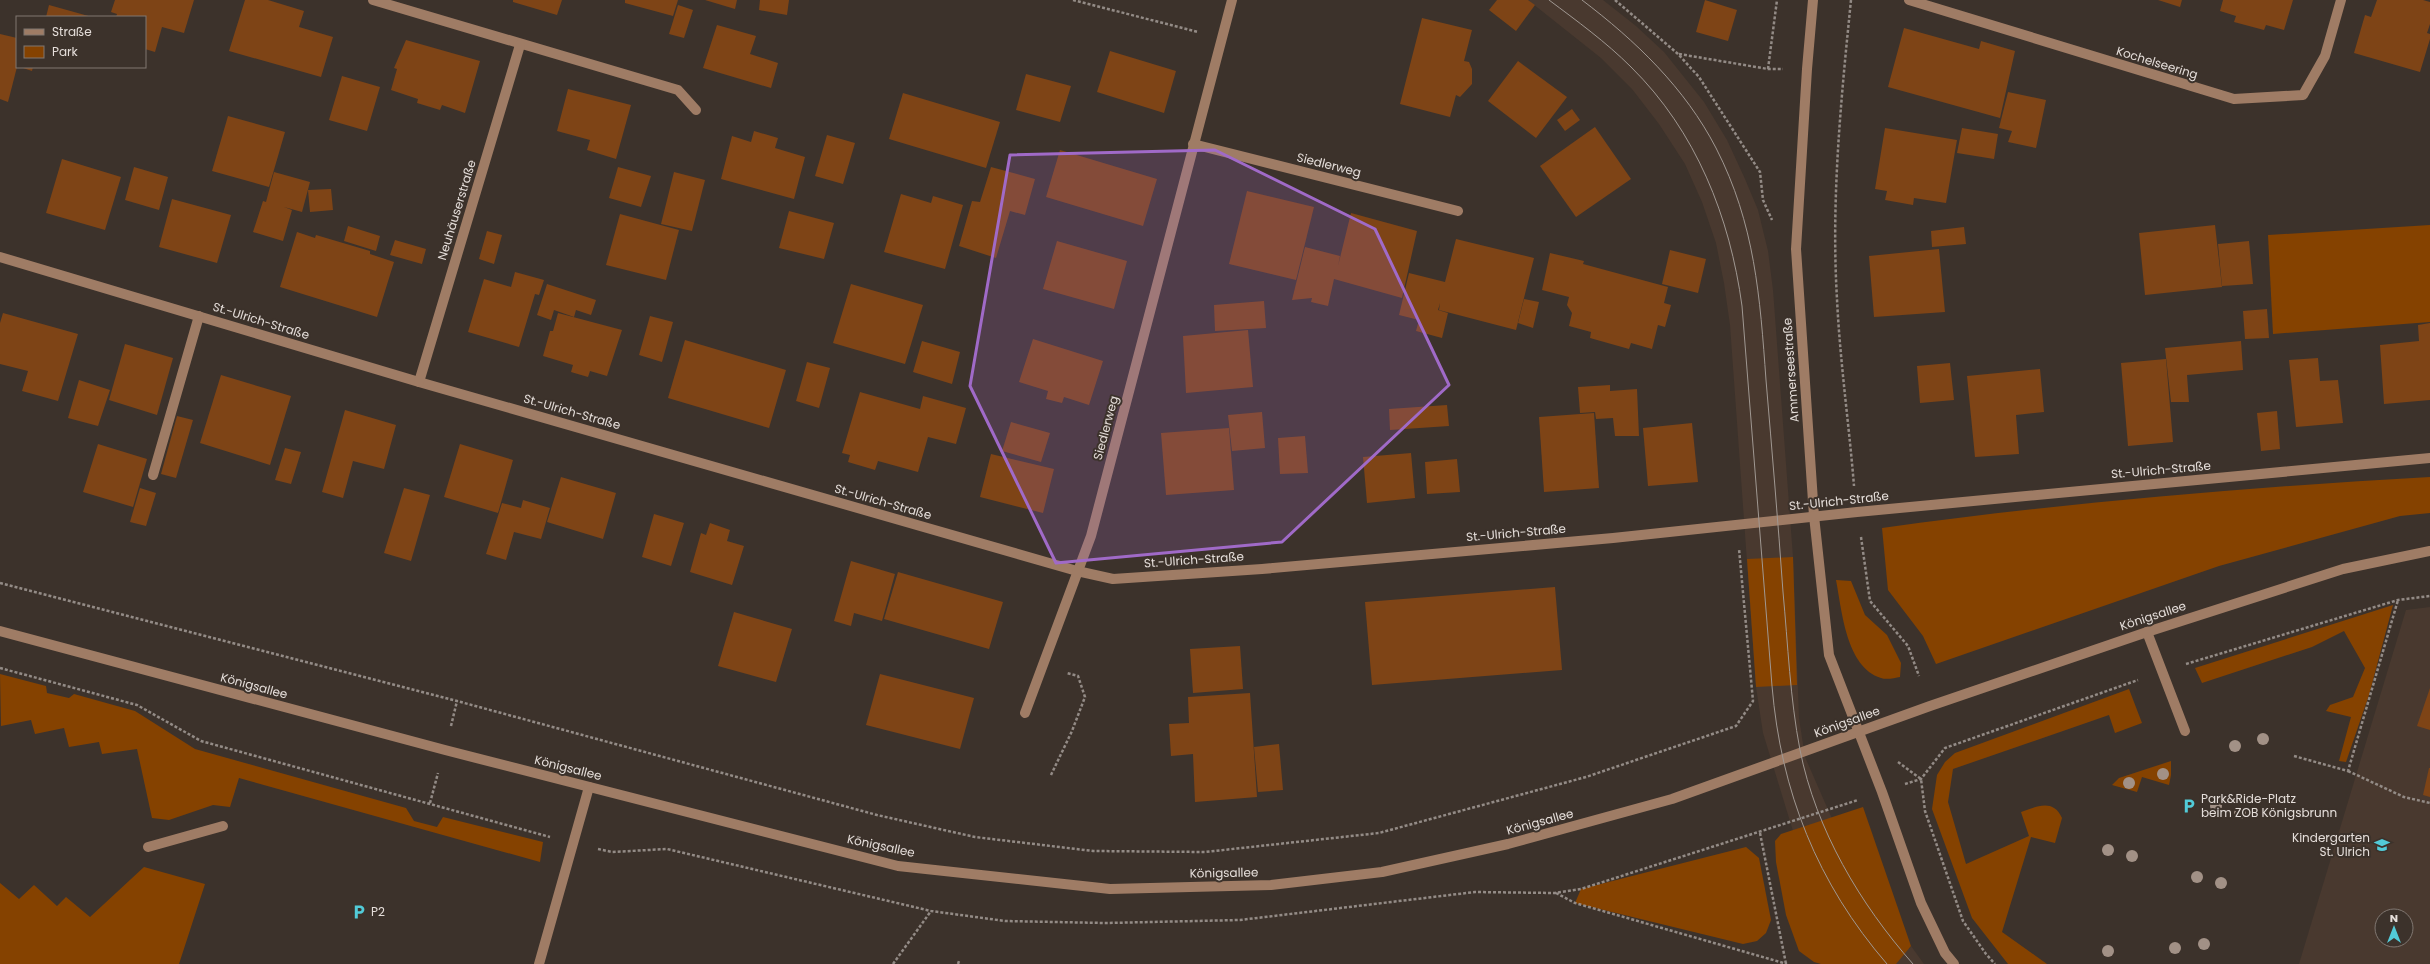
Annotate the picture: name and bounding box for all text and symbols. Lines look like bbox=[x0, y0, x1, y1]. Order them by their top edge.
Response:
legend bbox=[16, 16, 146, 68]
text: Straße bbox=[52, 23, 92, 40]
street label: Kochelseering bbox=[2114, 42, 2200, 83]
text: Park bbox=[52, 43, 79, 60]
street label: Siedlerweg bbox=[1295, 148, 1363, 181]
street label: Neuhäuserstraße bbox=[433, 158, 480, 262]
street label: St.-Ulrich-Straße bbox=[211, 298, 312, 343]
street label: Ammerseestraße bbox=[1778, 317, 1803, 423]
street label: St.-Ulrich-Straße bbox=[522, 390, 623, 434]
street label: Siedlerweg bbox=[1089, 394, 1122, 462]
street label: St.-Ulrich-Straße bbox=[2110, 457, 2212, 482]
street label: St.-Ulrich-Straße bbox=[833, 480, 934, 524]
street label: St.-Ulrich-Straße bbox=[1788, 487, 1890, 514]
street label: St.-Ulrich-Straße bbox=[1465, 520, 1567, 545]
street label: St.-Ulrich-Straße bbox=[1143, 548, 1245, 571]
street label: Königsallee bbox=[2118, 597, 2188, 634]
street label: Königsallee bbox=[219, 668, 290, 703]
street label: Königsallee bbox=[1812, 702, 1882, 741]
street label: Königsallee bbox=[533, 751, 604, 784]
place label: Park&Ride-Platz beim ZOB Königsbrunn bbox=[2201, 790, 2337, 821]
parking icon: Park&Ride-Platz beim ZOB Königsbrunn bbox=[2180, 797, 2198, 815]
street label: Königsallee bbox=[1504, 804, 1575, 839]
place label: Kindergarten St. Ulrich bbox=[2292, 829, 2370, 860]
street label: Königsallee bbox=[846, 830, 917, 861]
school or university icon: Kindergarten St. Ulrich bbox=[2373, 836, 2391, 854]
street label: Königsallee bbox=[1189, 863, 1259, 882]
parking icon: P2 bbox=[350, 903, 368, 921]
place label: P2 bbox=[371, 903, 385, 920]
north arrow bbox=[2374, 908, 2414, 948]
text: N bbox=[2390, 910, 2398, 926]

